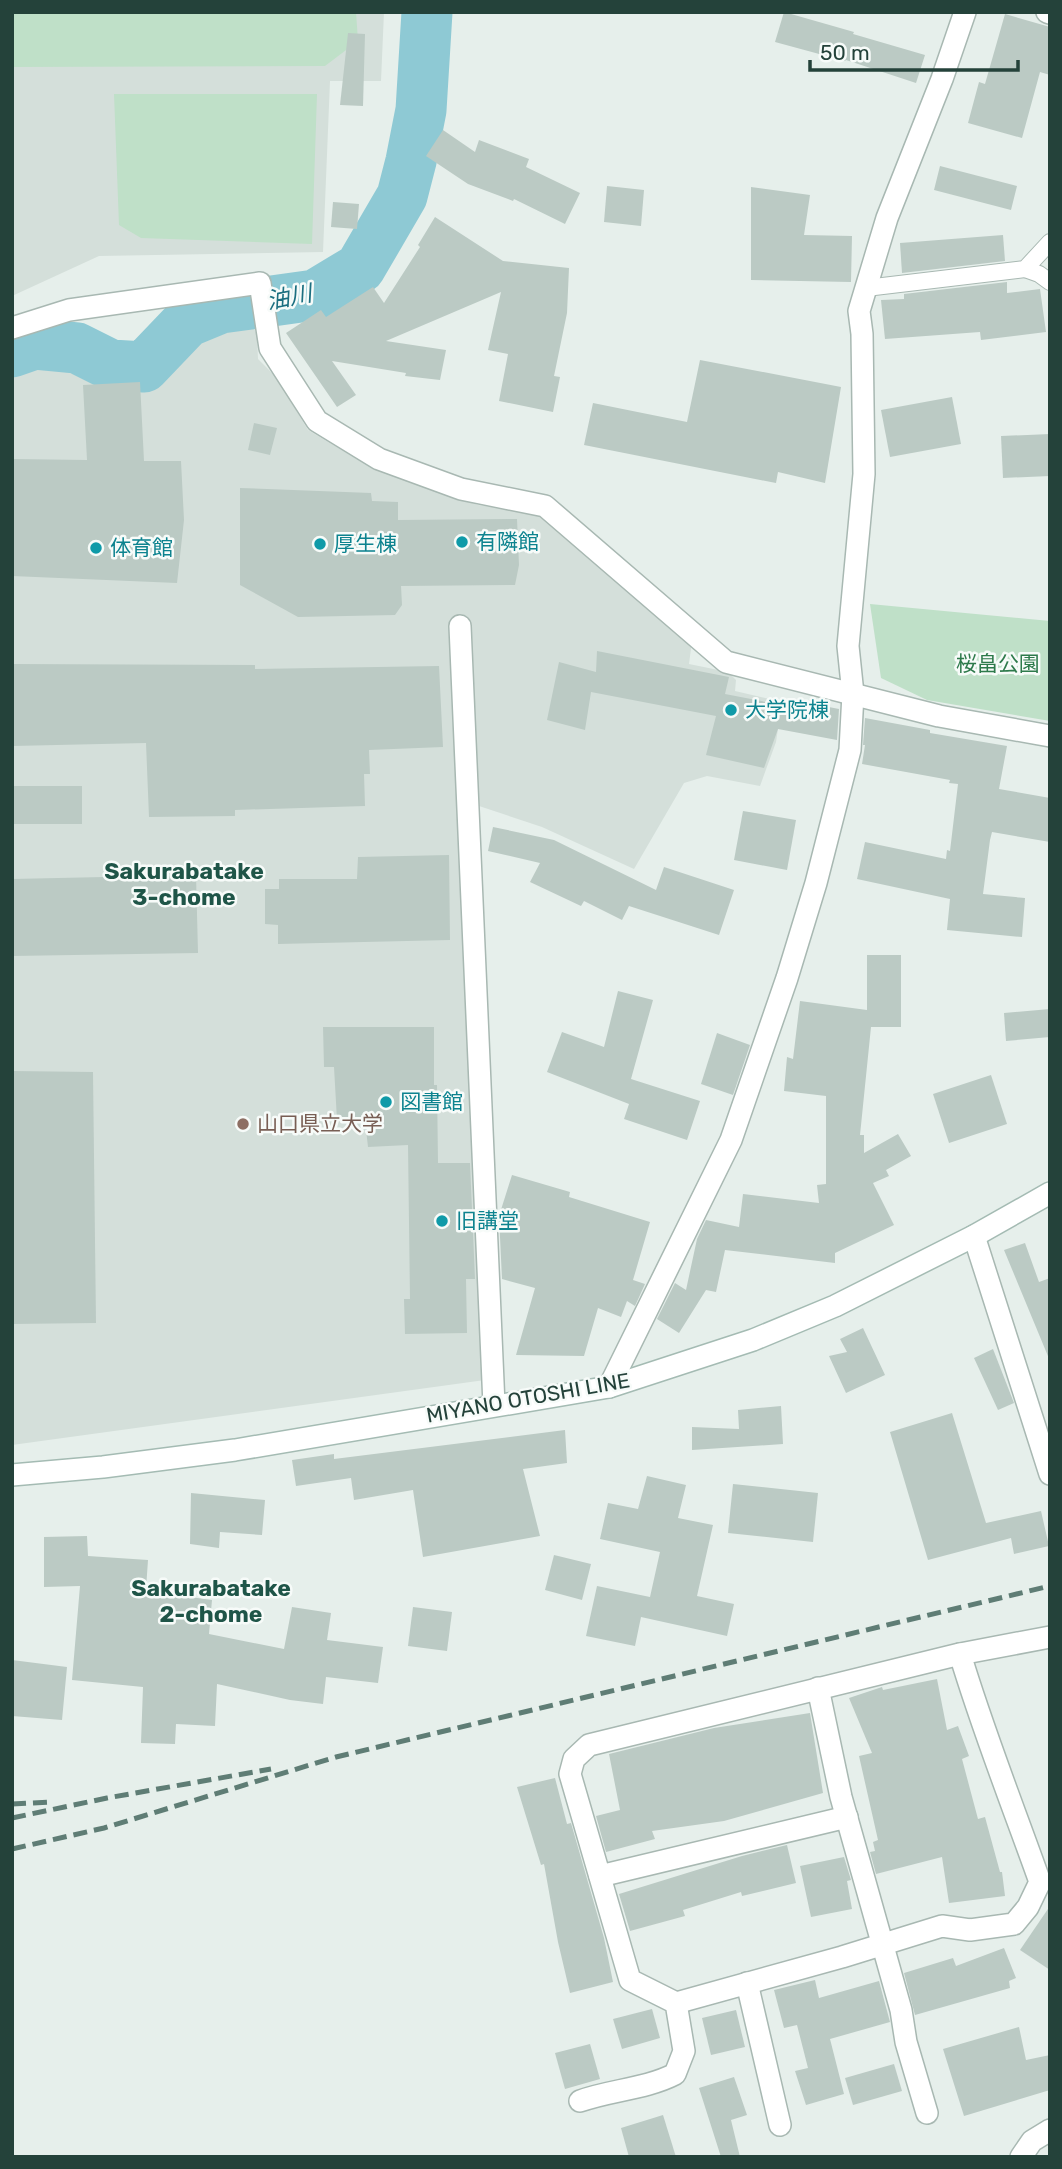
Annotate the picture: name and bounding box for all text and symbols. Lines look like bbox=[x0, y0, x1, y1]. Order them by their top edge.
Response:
scale bar bbox=[810, 28, 1018, 72]
text: 50 m bbox=[820, 40, 870, 65]
water label: 油川 bbox=[264, 278, 317, 315]
place label: 有隣館 bbox=[476, 529, 539, 554]
place label: 厚生棟 bbox=[334, 531, 397, 556]
marker: 有隣館 bbox=[454, 534, 470, 550]
place label: 体育館 bbox=[110, 535, 173, 560]
marker: 厚生棟 bbox=[312, 536, 328, 552]
marker: 体育館 bbox=[88, 540, 104, 556]
park label: 桜畠公園 bbox=[956, 651, 1040, 676]
place label: 大学院棟 bbox=[745, 697, 829, 722]
marker: 大学院棟 bbox=[723, 702, 739, 718]
district label: Sakurabatake 3-chome bbox=[104, 857, 264, 911]
place label: 図書館 bbox=[400, 1089, 463, 1114]
marker: 図書館 bbox=[378, 1094, 394, 1110]
place label: 山口県立大学 bbox=[257, 1111, 383, 1136]
marker: 山口県立大学 bbox=[235, 1116, 251, 1132]
place label: 旧講堂 bbox=[456, 1208, 519, 1233]
marker: 旧講堂 bbox=[434, 1213, 450, 1229]
street label: MIYANO OTOSHI LINE bbox=[424, 1367, 632, 1428]
district label: Sakurabatake 2-chome bbox=[131, 1574, 291, 1628]

